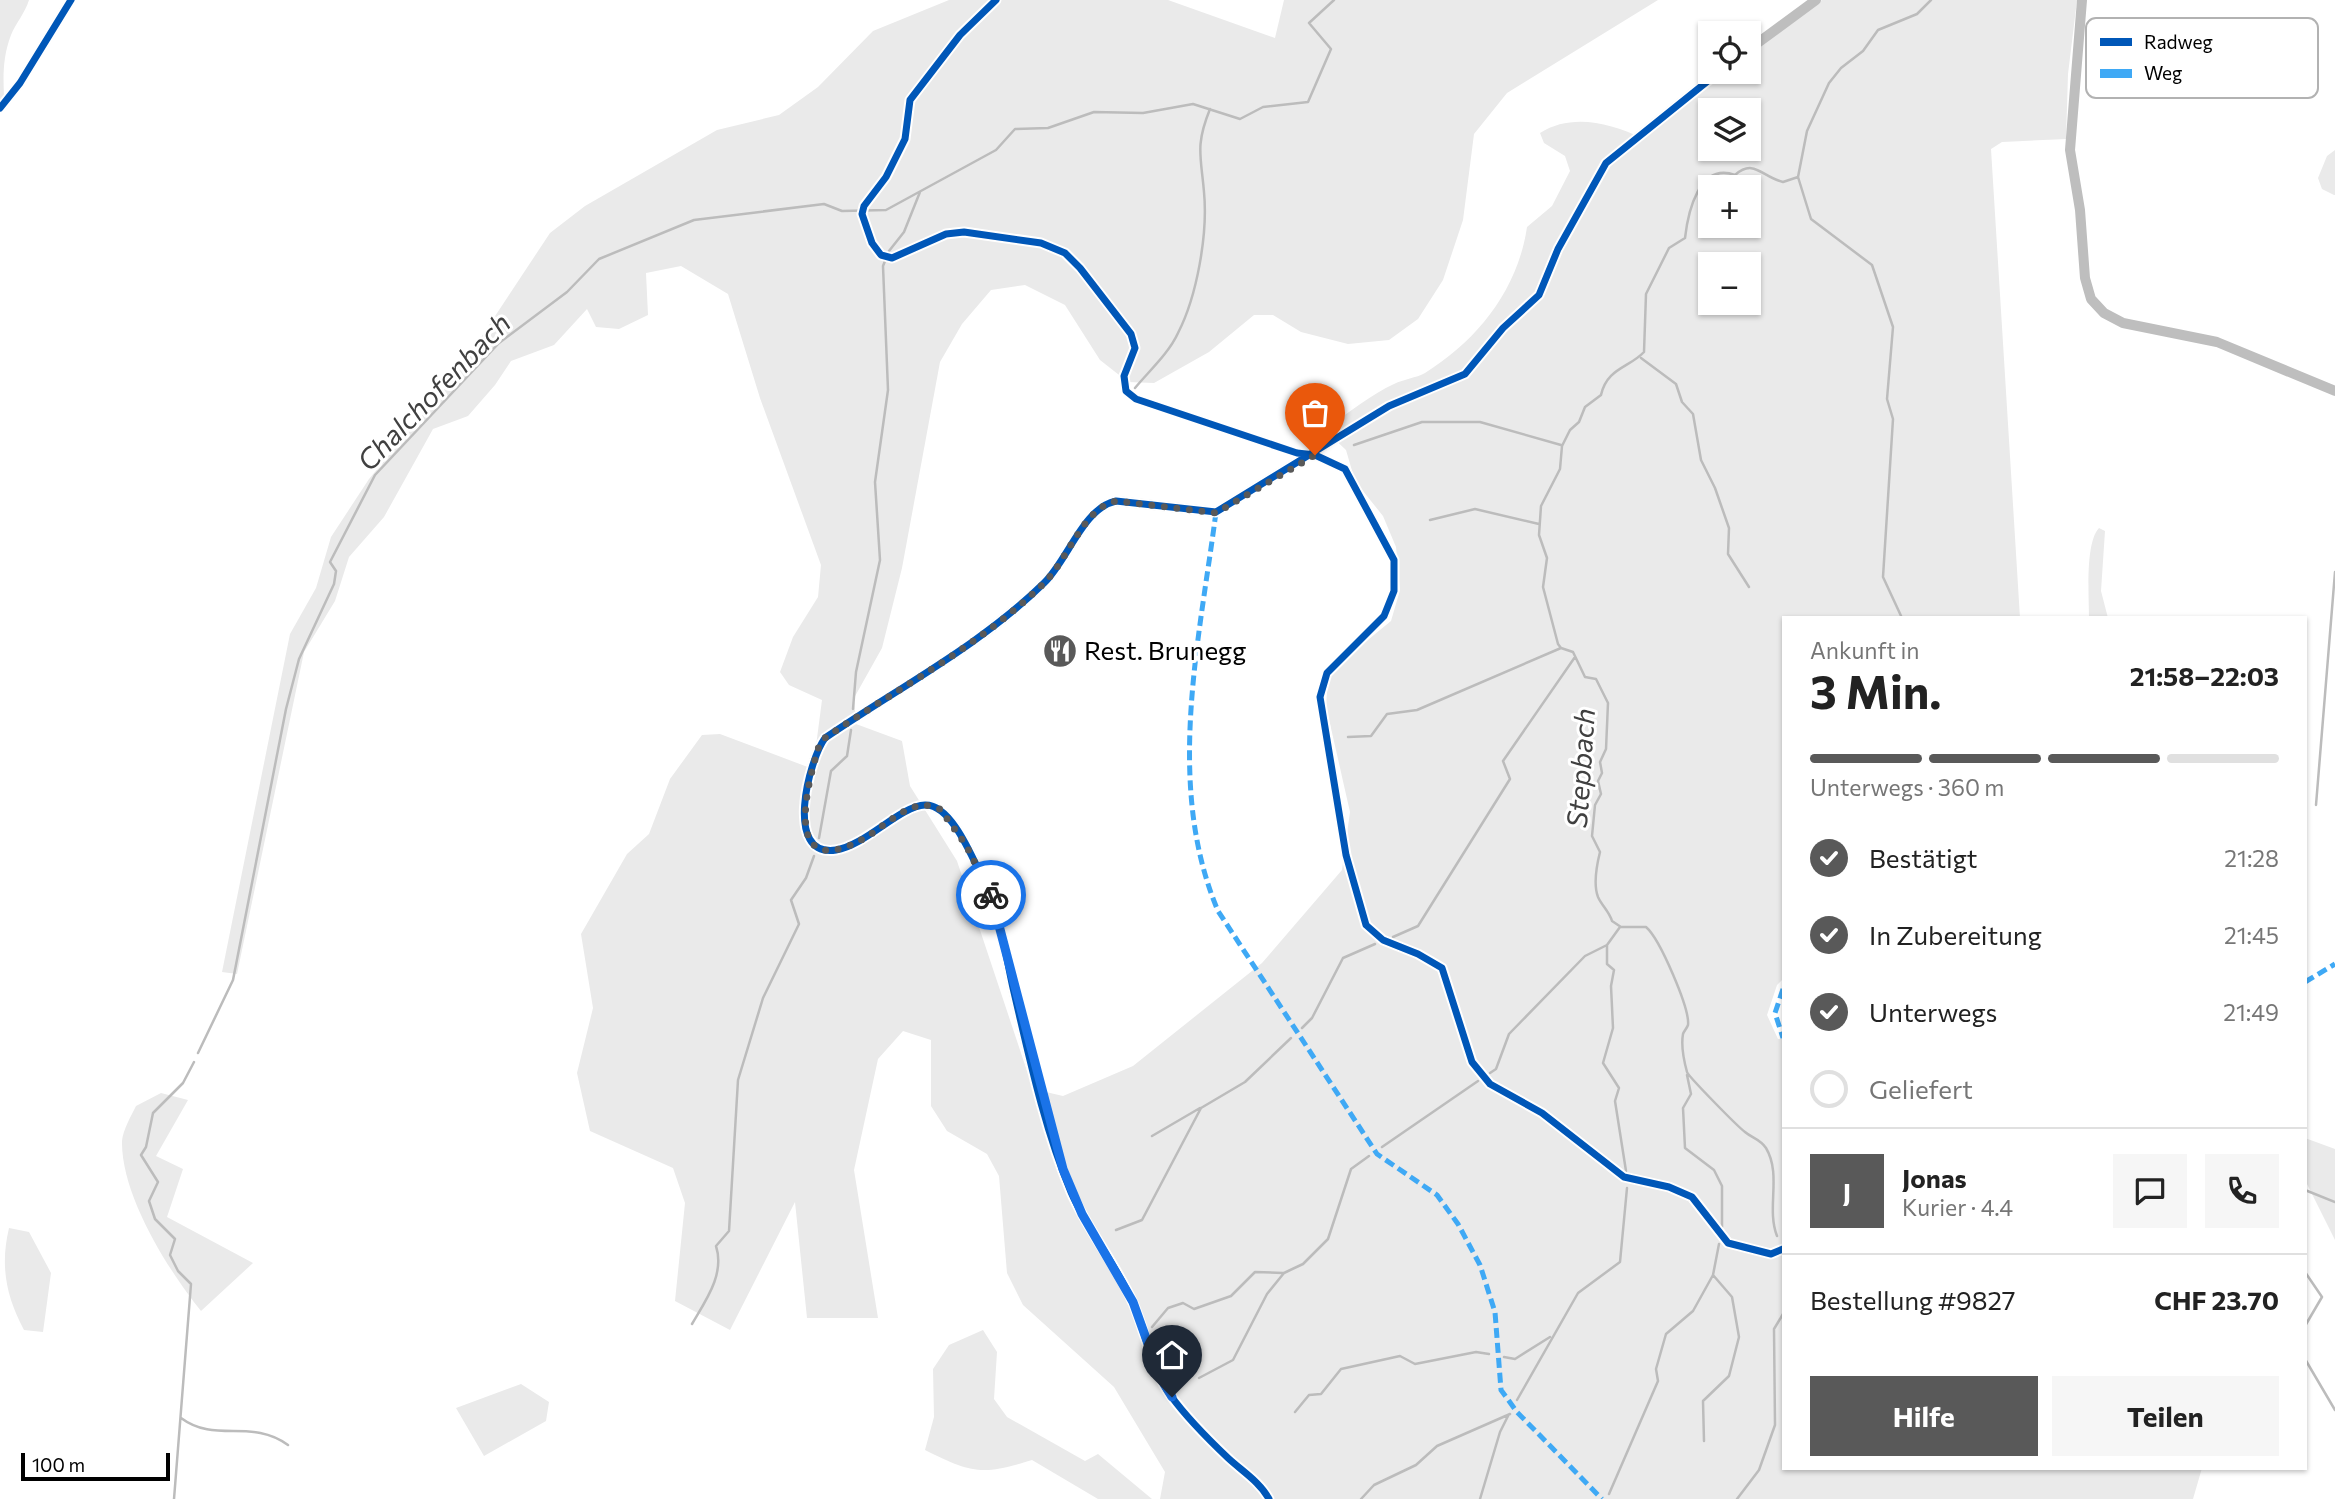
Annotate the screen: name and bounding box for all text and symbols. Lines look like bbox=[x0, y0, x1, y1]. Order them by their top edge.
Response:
legend bbox=[2086, 18, 2318, 98]
map controls bbox=[1698, 21, 1761, 315]
button: locate bbox=[1698, 21, 1761, 84]
text: Radweg bbox=[2144, 30, 2213, 53]
text: Weg bbox=[2144, 61, 2182, 84]
button: layers bbox=[1698, 98, 1761, 161]
button: + bbox=[1698, 175, 1761, 238]
button: − bbox=[1698, 252, 1761, 315]
water label: Chalchofenbach bbox=[350, 306, 517, 477]
pin bbox=[1285, 383, 1345, 455]
icon: bag bbox=[1296, 394, 1334, 432]
restaurant icon: Rest. Brunegg bbox=[1041, 632, 1079, 670]
place label: Rest. Brunegg bbox=[1084, 634, 1246, 665]
text: Ankunft in bbox=[1810, 636, 1920, 664]
text: 21:58–22:03 bbox=[2130, 660, 2279, 691]
text: 3 Min. bbox=[1810, 662, 1942, 718]
water label: Stepbach bbox=[1559, 707, 1601, 829]
text: Unterwegs · 360 m bbox=[1810, 773, 2004, 801]
icon: check bbox=[1810, 839, 1848, 877]
text: Bestätigt bbox=[1869, 842, 1978, 873]
text: 21:28 bbox=[2224, 844, 2279, 872]
courier bbox=[956, 860, 1026, 930]
icon: bike bbox=[972, 876, 1010, 914]
icon: check bbox=[1810, 916, 1848, 954]
text: In Zubereitung bbox=[1869, 919, 2042, 950]
text: 21:45 bbox=[2224, 921, 2279, 949]
icon: check bbox=[1810, 993, 1848, 1031]
text: Unterwegs bbox=[1869, 996, 1997, 1027]
text: 21:49 bbox=[2223, 998, 2279, 1026]
text: Geliefert bbox=[1869, 1073, 1973, 1104]
button: chat bbox=[2113, 1154, 2187, 1228]
button: phone bbox=[2205, 1154, 2279, 1228]
text: Jonas bbox=[1902, 1162, 1967, 1193]
text: J bbox=[1843, 1176, 1851, 1207]
text: Kurier · 4.4 bbox=[1902, 1193, 2013, 1221]
text: Bestellung #9827 bbox=[1810, 1284, 2015, 1315]
text: CHF 23.70 bbox=[2154, 1284, 2279, 1315]
pin bbox=[1142, 1325, 1202, 1397]
icon: home bbox=[1153, 1336, 1191, 1374]
button: Hilfe bbox=[1810, 1376, 2038, 1456]
button: Teilen bbox=[2052, 1376, 2279, 1456]
scale bar bbox=[21, 1450, 170, 1482]
text: 100 m bbox=[32, 1453, 85, 1476]

